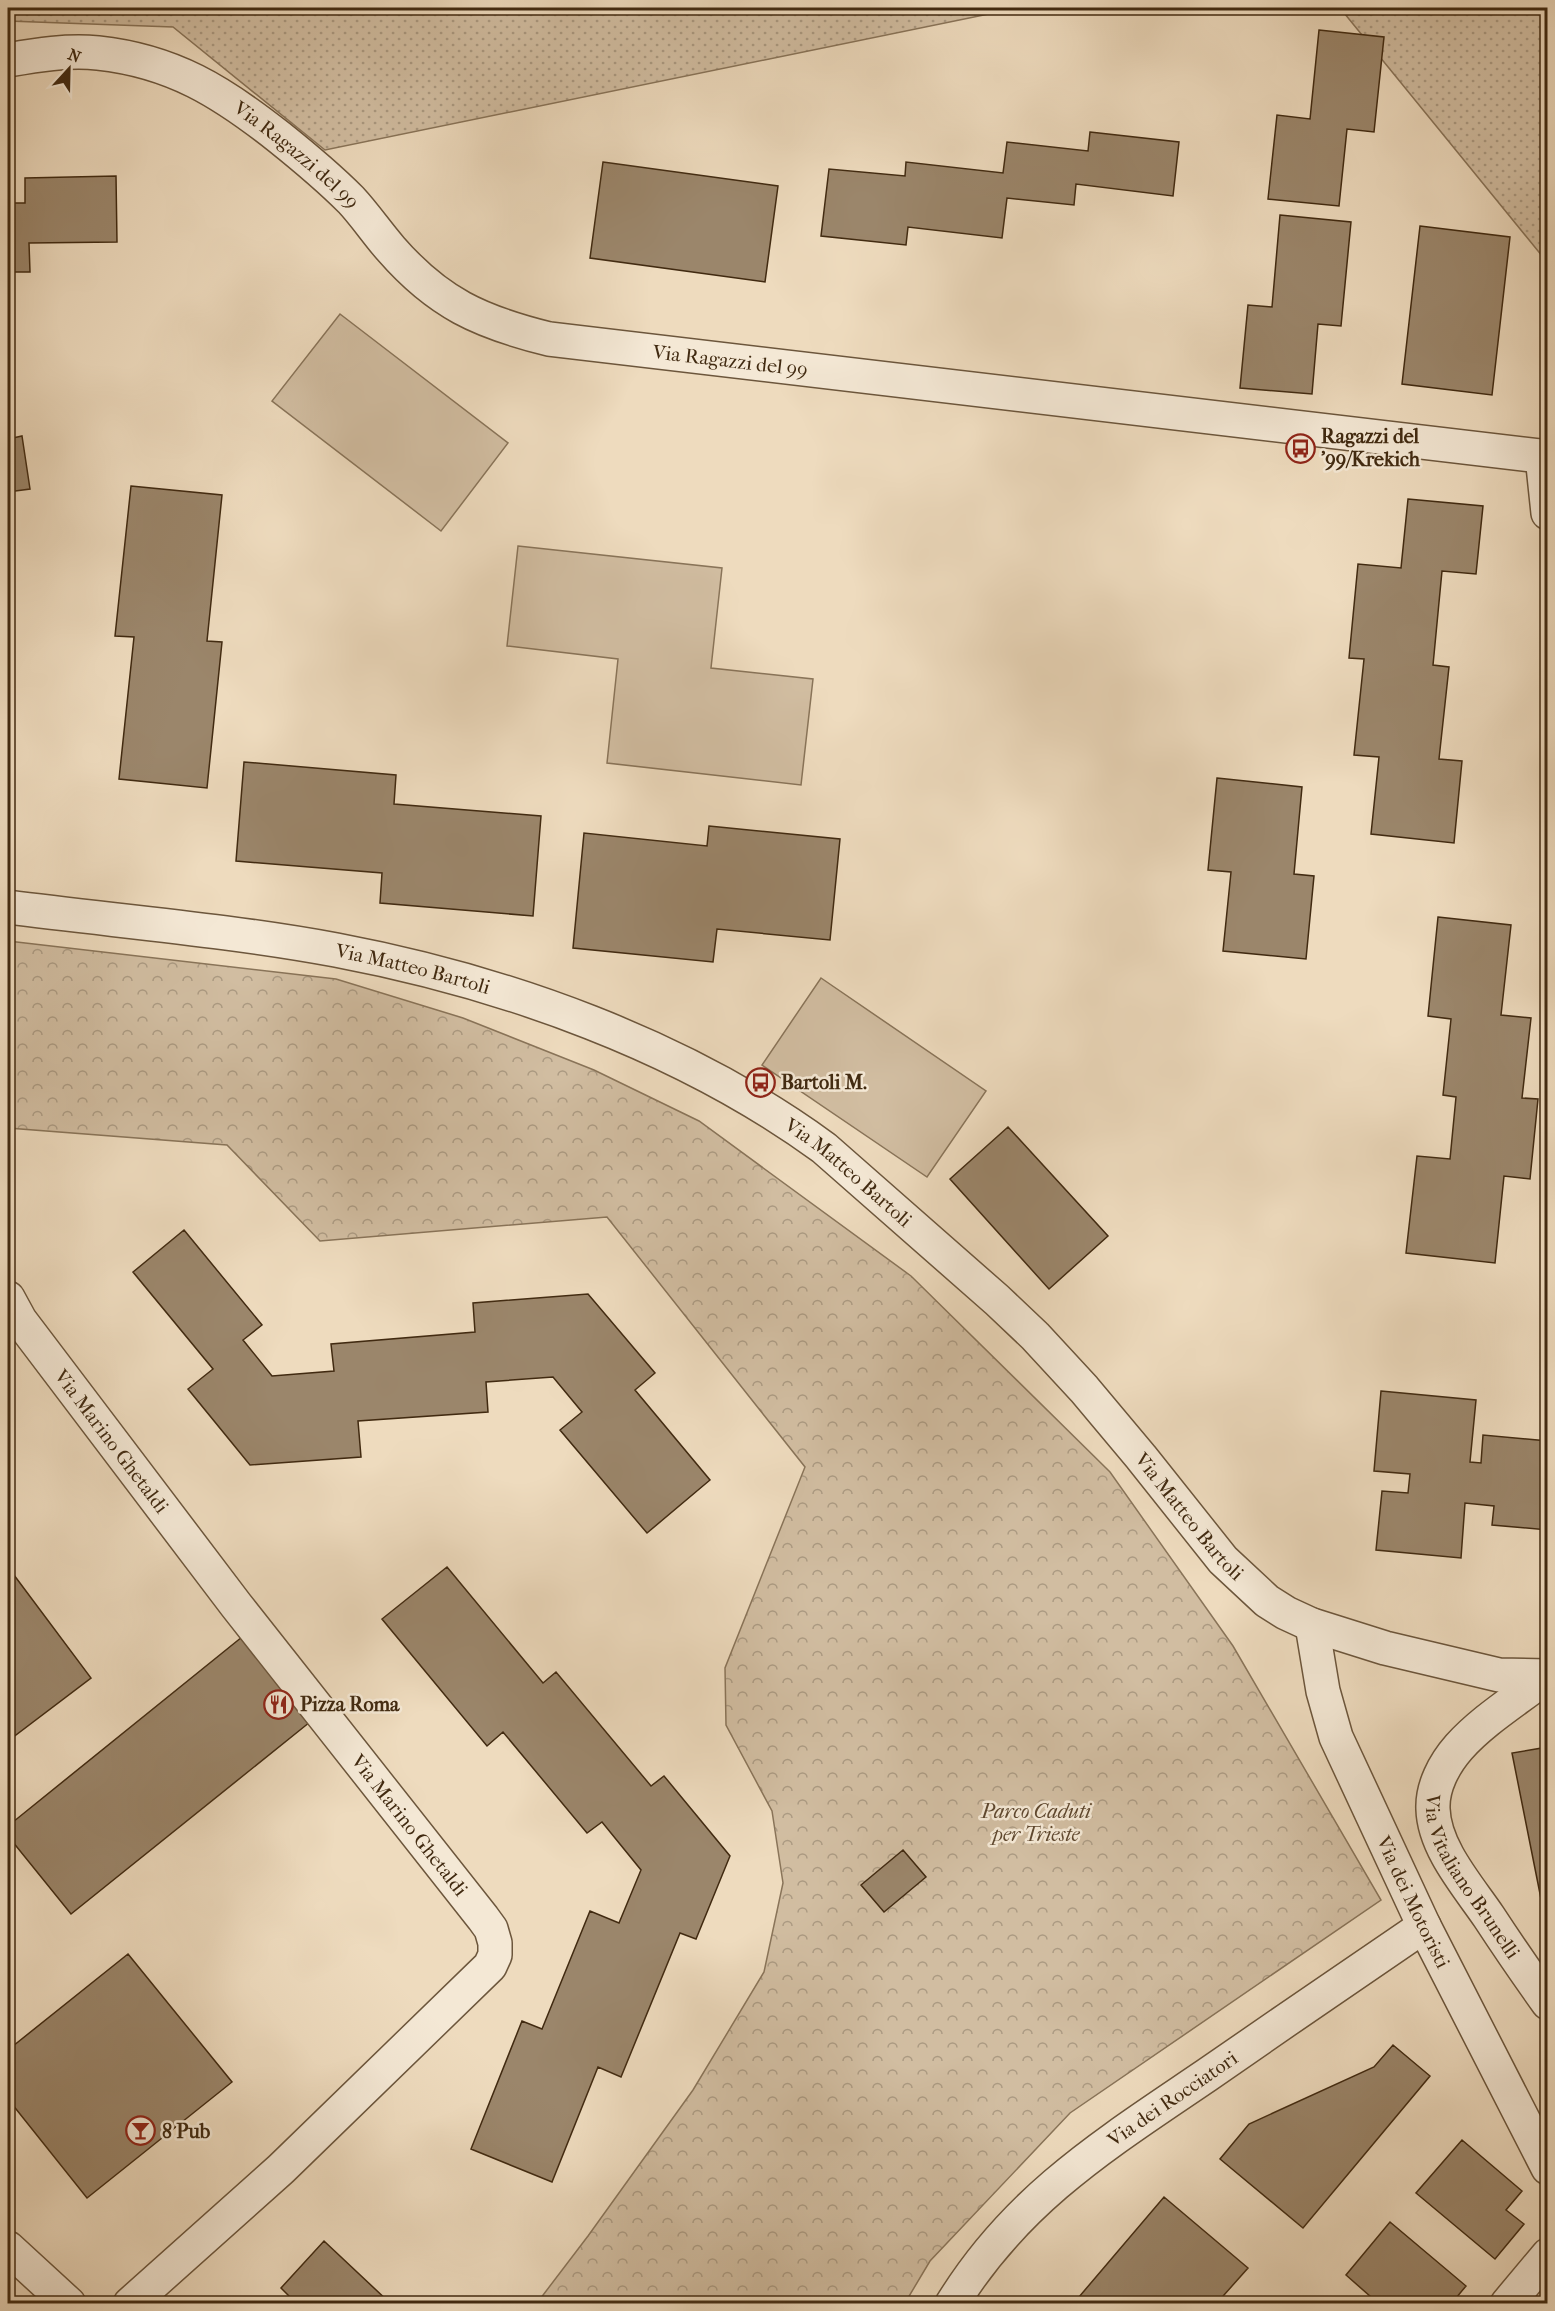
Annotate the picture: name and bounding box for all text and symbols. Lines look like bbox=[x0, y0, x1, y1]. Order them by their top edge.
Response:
north arrow bbox=[39, 39, 99, 99]
text: N bbox=[65, 44, 84, 67]
street label: Via Ragazzi del 99 bbox=[229, 95, 364, 213]
street label: Via Ragazzi del 99 bbox=[650, 340, 809, 381]
place label: Ragazzi del '99/Krekich bbox=[1321, 425, 1421, 471]
bus stop icon: Ragazzi del '99/Krekich bbox=[1284, 432, 1316, 464]
street label: Via Matteo Bartoli bbox=[333, 939, 493, 999]
bus stop icon: Bartoli M. bbox=[744, 1066, 776, 1098]
place label: Bartoli M. bbox=[781, 1071, 867, 1094]
street label: Via Matteo Bartoli bbox=[780, 1112, 917, 1232]
street label: Via Marino Ghetaldi bbox=[49, 1364, 174, 1518]
street label: Via Matteo Bartoli bbox=[1130, 1447, 1249, 1585]
restaurant icon: Pizza Roma bbox=[263, 1688, 295, 1720]
place label: Pizza Roma bbox=[300, 1693, 400, 1716]
street label: Via Marino Ghetaldi bbox=[346, 1749, 473, 1901]
street label: Via Vitaliano Brunelli bbox=[1421, 1792, 1525, 1963]
park label: Parco Caduti per Trieste bbox=[980, 1800, 1092, 1846]
street label: Via dei Motoristi bbox=[1372, 1831, 1455, 1972]
street label: Via dei Rocciatori bbox=[1102, 2046, 1242, 2152]
bar icon: 8 Pub bbox=[125, 2115, 157, 2147]
place label: 8 Pub bbox=[162, 2120, 211, 2143]

